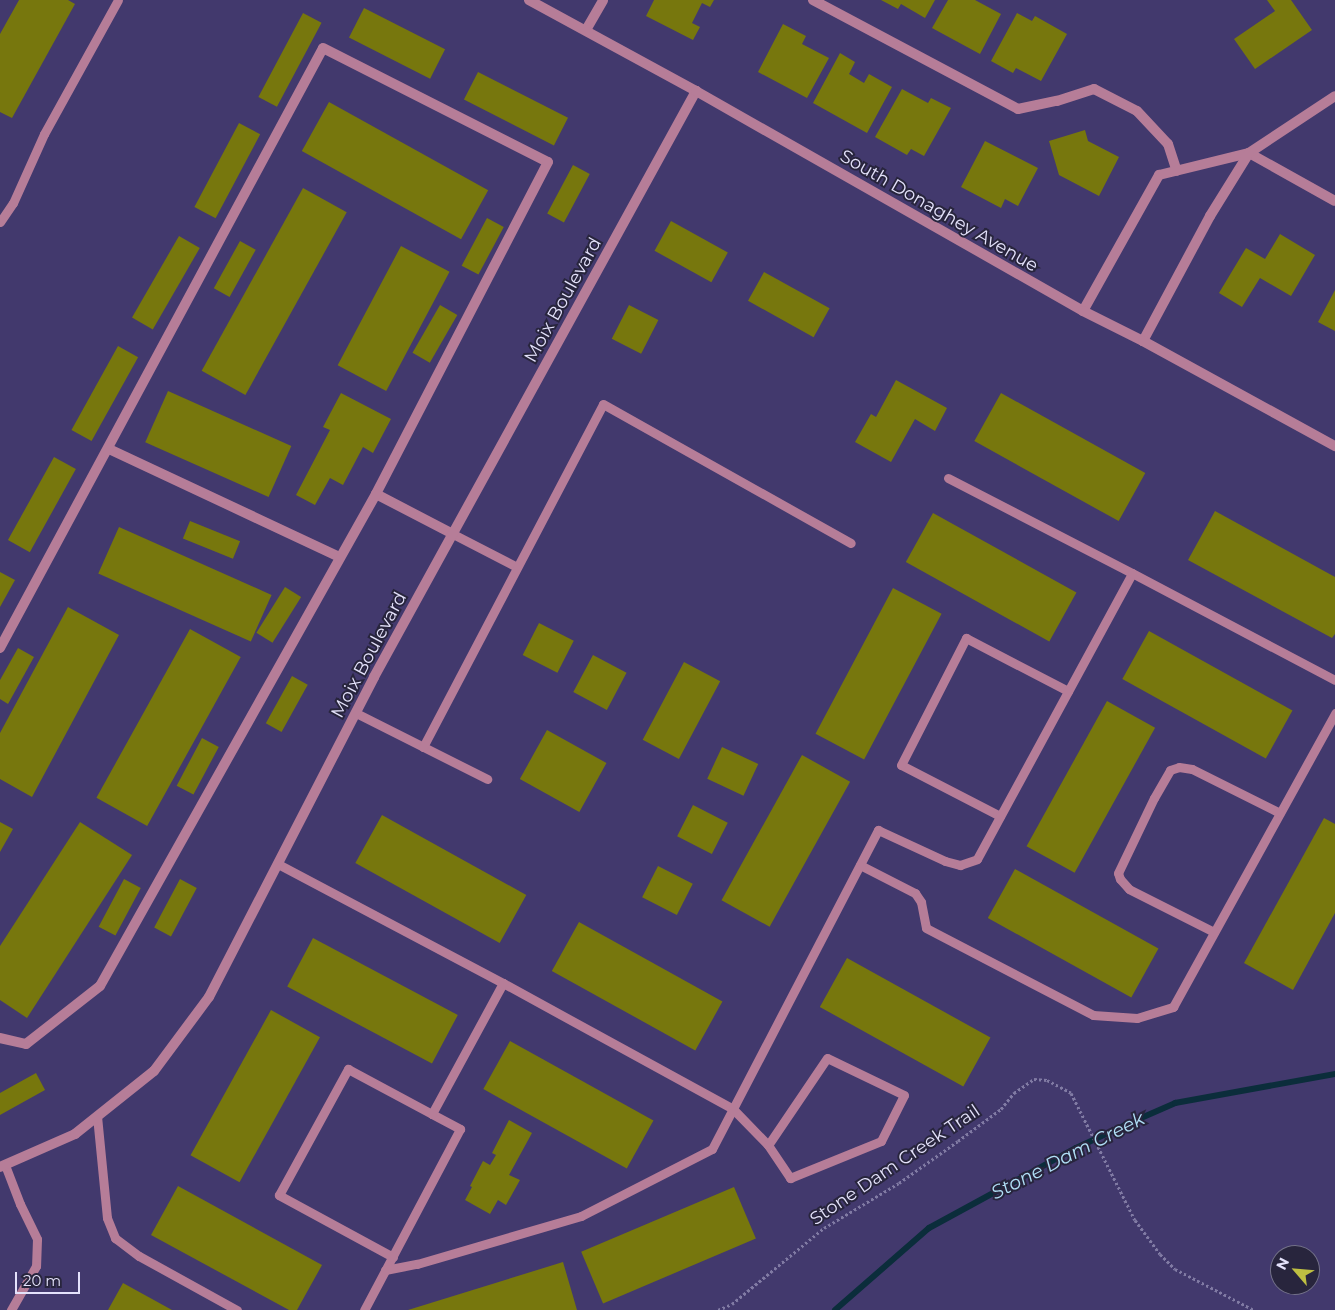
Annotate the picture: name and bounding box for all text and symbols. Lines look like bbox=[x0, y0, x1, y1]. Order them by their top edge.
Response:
street label: South Donaghey Avenue bbox=[836, 145, 1042, 277]
street label: Moix Boulevard bbox=[520, 234, 606, 366]
street label: Moix Boulevard bbox=[327, 588, 411, 722]
street label: Stone Dam Creek Trail bbox=[806, 1100, 984, 1230]
water label: Stone Dam Creek bbox=[987, 1107, 1149, 1205]
north arrow bbox=[1270, 1245, 1320, 1295]
text: N bbox=[1272, 1255, 1293, 1273]
scale bar bbox=[18, 1262, 82, 1294]
text: 20 m bbox=[23, 1271, 61, 1290]

